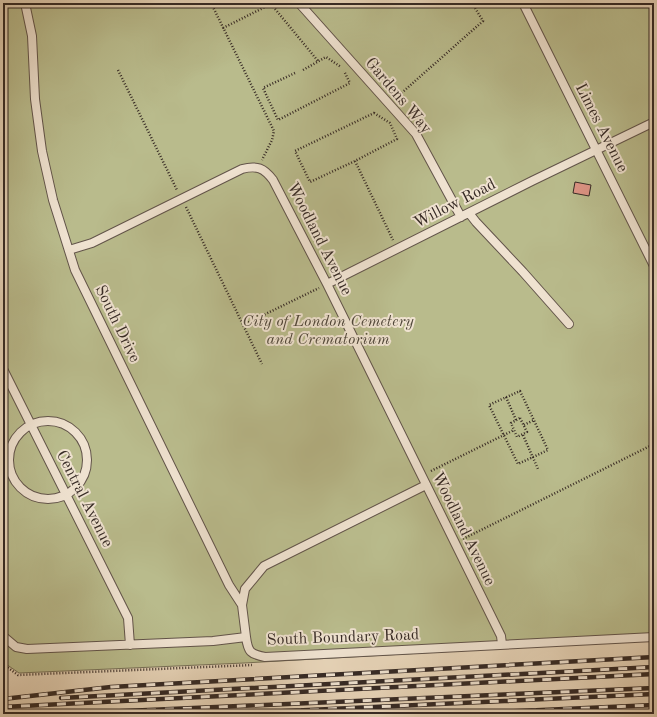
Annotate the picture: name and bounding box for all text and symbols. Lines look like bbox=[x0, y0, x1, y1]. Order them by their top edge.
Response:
street label: Gardens Way bbox=[362, 55, 435, 137]
street label: Limes Avenue bbox=[572, 81, 630, 175]
street label: Willow Road bbox=[411, 177, 499, 231]
street label: Woodland Avenue bbox=[284, 180, 354, 298]
street label: South Drive bbox=[91, 283, 143, 365]
park label: City of London Cemetery and Crematorium bbox=[242, 314, 414, 348]
street label: Central Avenue bbox=[53, 448, 115, 550]
street label: Woodland Avenue bbox=[429, 470, 497, 588]
street label: South Boundary Road bbox=[266, 627, 420, 649]

